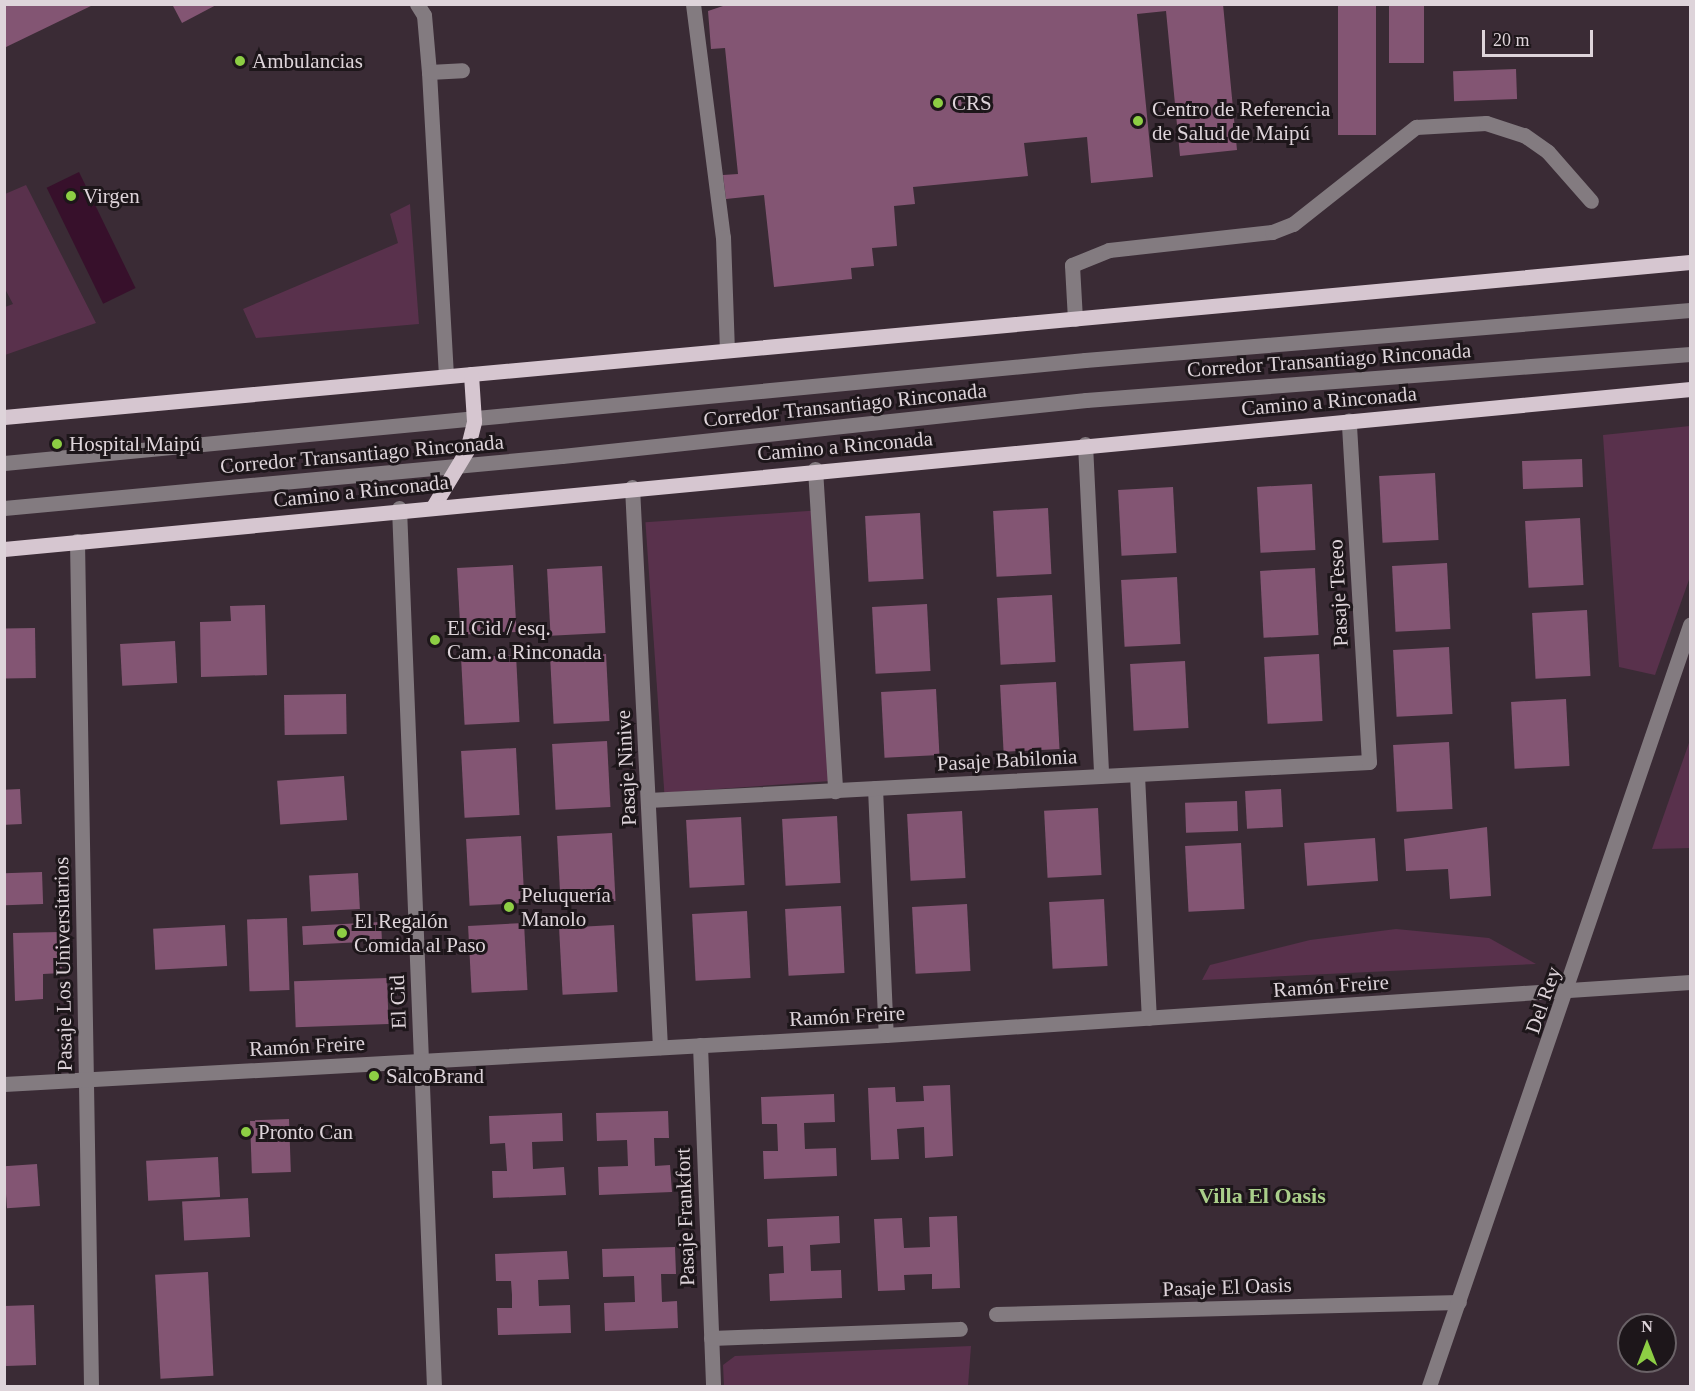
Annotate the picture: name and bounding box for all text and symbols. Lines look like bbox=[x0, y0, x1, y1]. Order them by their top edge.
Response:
scale bar bbox=[1485, 18, 1596, 56]
text: 20 m bbox=[1493, 30, 1530, 50]
place label: Ambulancias bbox=[252, 48, 363, 74]
marker: Ambulancias bbox=[233, 54, 247, 68]
place label: CRS bbox=[952, 90, 992, 116]
marker: CRS bbox=[929, 94, 947, 112]
place label: Centro de Referencia de Salud de Maipú bbox=[1152, 96, 1330, 146]
marker: Centro de Referencia de Salud de Maipú bbox=[1129, 112, 1147, 130]
place label: Virgen bbox=[83, 183, 140, 209]
marker: Virgen bbox=[64, 189, 78, 203]
street label: Corredor Transantiago Rinconada bbox=[1186, 337, 1472, 383]
street label: Corredor Transantiago Rinconada bbox=[702, 378, 988, 432]
street label: Camino a Rinconada bbox=[1240, 381, 1418, 421]
street label: Camino a Rinconada bbox=[756, 426, 934, 466]
street label: Corredor Transantiago Rinconada bbox=[219, 429, 505, 479]
place label: Hospital Maipú bbox=[69, 431, 200, 457]
marker: Hospital Maipú bbox=[50, 437, 64, 451]
street label: Camino a Rinconada bbox=[272, 469, 450, 513]
street label: Pasaje Teseo bbox=[1323, 539, 1353, 647]
place label: El Cid / esq. Cam. a Rinconada bbox=[447, 615, 602, 665]
marker: El Cid / esq. Cam. a Rinconada bbox=[428, 633, 442, 647]
street label: Pasaje Ninive bbox=[610, 709, 642, 827]
street label: Pasaje Babilonia bbox=[936, 744, 1078, 776]
street label: Pasaje Los Universitarios bbox=[49, 856, 77, 1072]
place label: Peluquería Manolo bbox=[521, 882, 611, 932]
marker: Peluquería Manolo bbox=[502, 900, 516, 914]
place label: El Regalón Comida al Paso bbox=[354, 908, 486, 958]
marker: El Regalón Comida al Paso bbox=[335, 926, 349, 940]
street label: Del Rey bbox=[1520, 963, 1566, 1037]
street label: Ramón Freire bbox=[1272, 969, 1390, 1003]
street label: El Cid bbox=[384, 974, 412, 1030]
street label: Ramón Freire bbox=[788, 1000, 906, 1032]
street label: Ramón Freire bbox=[248, 1030, 366, 1062]
place label: SalcoBrand bbox=[386, 1063, 484, 1089]
marker: SalcoBrand bbox=[367, 1069, 381, 1083]
place label: Pronto Can bbox=[258, 1119, 353, 1145]
marker: Pronto Can bbox=[239, 1125, 253, 1139]
street label: Pasaje Frankfort bbox=[670, 1147, 700, 1287]
district label: Villa El Oasis bbox=[1198, 1183, 1326, 1209]
street label: Pasaje El Oasis bbox=[1162, 1272, 1292, 1302]
north arrow bbox=[1617, 1313, 1677, 1373]
text: N bbox=[1641, 1318, 1653, 1335]

